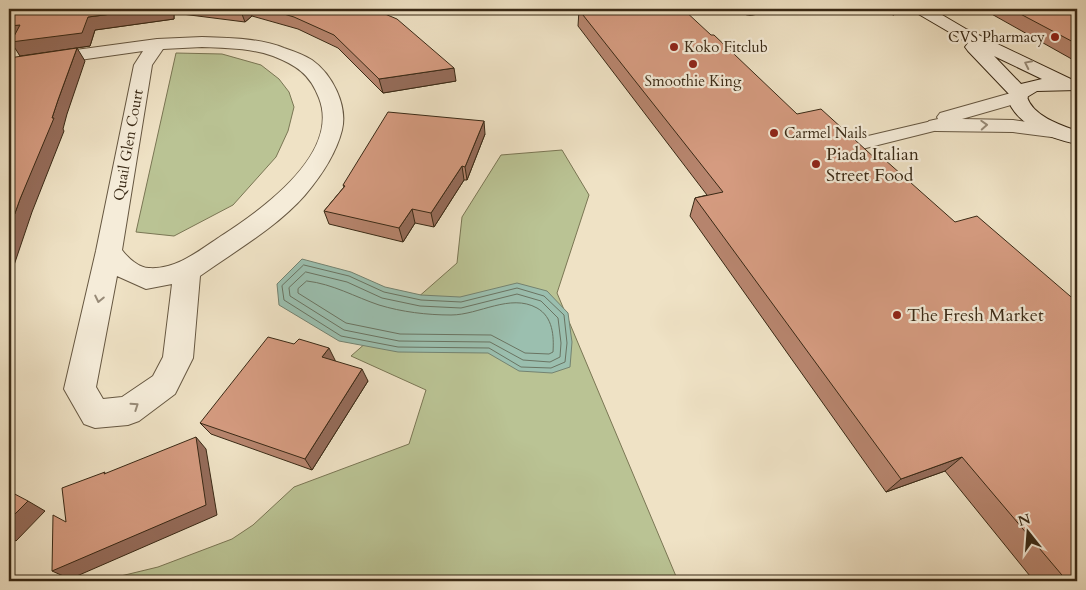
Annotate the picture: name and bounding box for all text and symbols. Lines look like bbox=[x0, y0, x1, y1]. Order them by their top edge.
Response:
place label: CVS Pharmacy bbox=[948, 27, 1045, 47]
marker: CVS Pharmacy bbox=[1049, 31, 1061, 43]
place label: Koko Fitclub bbox=[684, 37, 768, 57]
marker: Koko Fitclub bbox=[668, 41, 680, 53]
marker: Smoothie King bbox=[687, 58, 699, 70]
one-way arrow bbox=[1024, 60, 1033, 70]
place label: Smoothie King bbox=[645, 71, 742, 91]
street label: Quail Glen Court bbox=[108, 87, 148, 202]
one-way arrow bbox=[981, 120, 989, 131]
place label: Carmel Nails bbox=[784, 123, 867, 143]
marker: Carmel Nails bbox=[768, 127, 780, 139]
place label: Piada Italian Street Food bbox=[826, 142, 920, 188]
marker: Piada Italian Street Food bbox=[810, 158, 822, 170]
one-way arrow bbox=[94, 294, 105, 303]
place label: The Fresh Market bbox=[907, 303, 1044, 328]
marker: The Fresh Market bbox=[891, 309, 903, 321]
one-way arrow bbox=[129, 403, 138, 412]
north arrow bbox=[1004, 508, 1054, 558]
text: N bbox=[1016, 509, 1033, 531]

